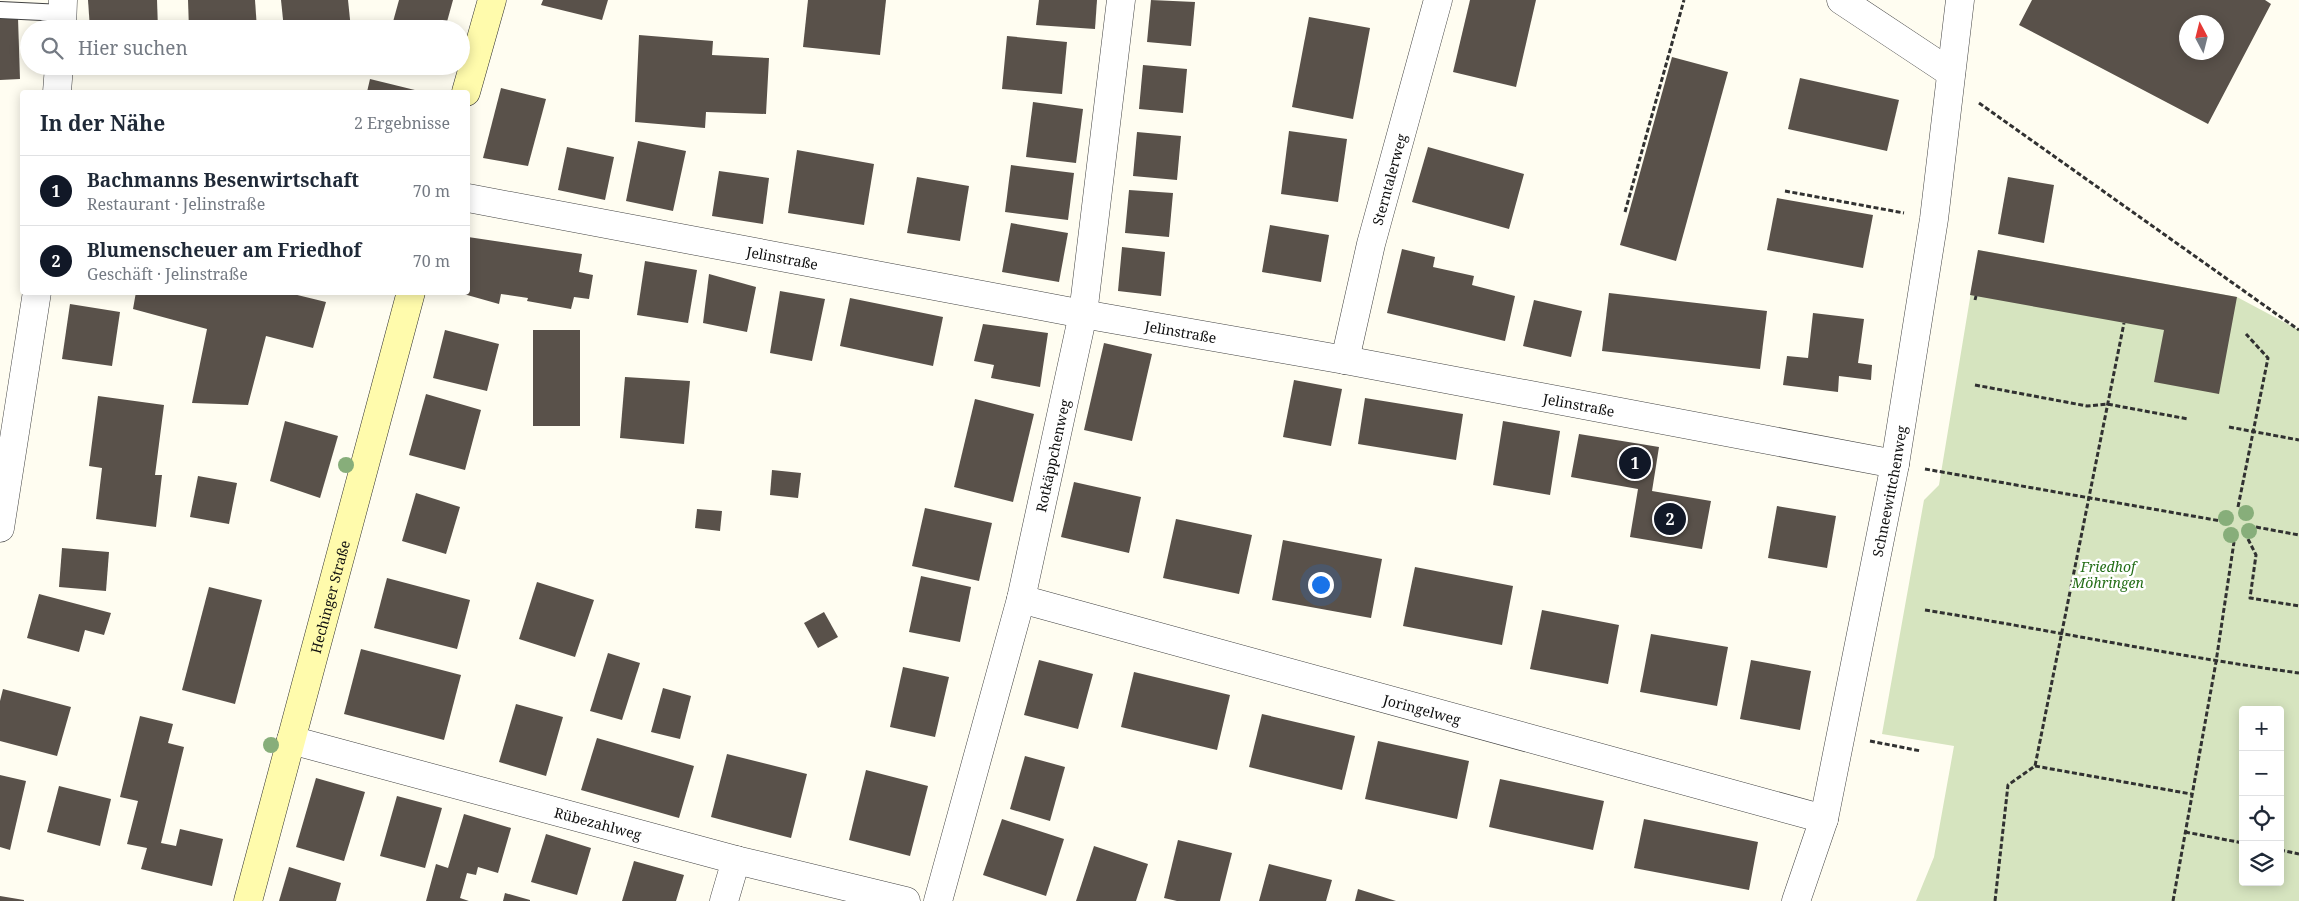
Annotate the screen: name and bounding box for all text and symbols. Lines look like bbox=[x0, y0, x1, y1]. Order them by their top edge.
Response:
north arrow bbox=[2179, 15, 2224, 60]
search box bbox=[20, 20, 470, 75]
icon: search bbox=[38, 34, 66, 62]
text: Hier suchen bbox=[78, 35, 188, 61]
text: In der Nähe bbox=[40, 109, 165, 137]
text: 2 Ergebnisse bbox=[354, 112, 450, 134]
street label: Sterntalerweg bbox=[1367, 131, 1411, 227]
text: Bachmanns Besenwirtschaft bbox=[87, 167, 359, 193]
text: 1 bbox=[51, 180, 61, 202]
text: 70 m bbox=[413, 180, 450, 202]
text: Restaurant · Jelinstraße bbox=[87, 193, 265, 215]
text: Blumenscheuer am Friedhof bbox=[87, 237, 361, 263]
street label: Jelinstraße bbox=[744, 241, 820, 273]
text: 2 bbox=[51, 250, 61, 272]
text: 70 m bbox=[413, 250, 450, 272]
text: Geschäft · Jelinstraße bbox=[87, 263, 248, 285]
street label: Jelinstraße bbox=[1142, 315, 1218, 347]
street label: Jelinstraße bbox=[1541, 388, 1616, 420]
street label: Rotkäppchenweg bbox=[1031, 397, 1074, 514]
street label: Schneewittchenweg bbox=[1867, 424, 1911, 558]
pin: 1 bbox=[1619, 444, 1651, 482]
pin: 2 bbox=[1654, 500, 1686, 538]
street label: Hechinger Straße bbox=[305, 538, 354, 655]
park label: Friedhof Möhringen bbox=[2071, 557, 2145, 592]
your location bbox=[1308, 572, 1334, 598]
street label: Joringelweg bbox=[1380, 689, 1464, 729]
map controls bbox=[2239, 706, 2284, 886]
button: + bbox=[2239, 706, 2284, 751]
button: − bbox=[2239, 751, 2284, 796]
button: locate bbox=[2239, 796, 2284, 841]
street label: Rübezahlweg bbox=[552, 802, 644, 844]
button: layers bbox=[2239, 841, 2284, 886]

